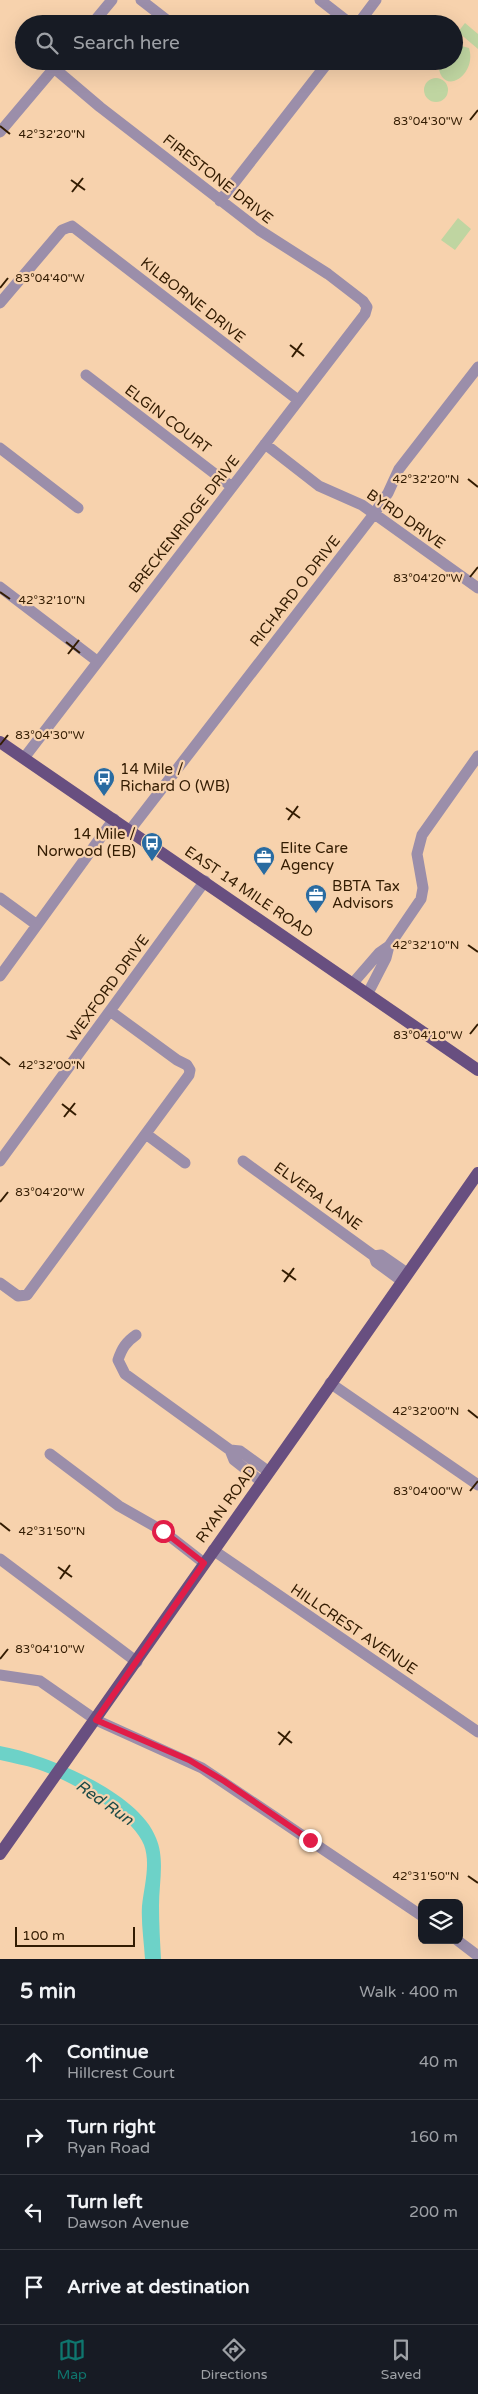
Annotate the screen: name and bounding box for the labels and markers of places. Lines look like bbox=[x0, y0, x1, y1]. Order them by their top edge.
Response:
place label: 14 Mile / Richard O (WB) bbox=[120, 760, 230, 795]
bus stop icon: 14 Mile / Richard O (WB) bbox=[92, 766, 116, 797]
place label: 14 Mile / Norwood (EB) bbox=[37, 825, 136, 860]
bus stop icon: 14 Mile / Norwood (EB) bbox=[140, 831, 164, 862]
place label: Elite Care Agency bbox=[280, 839, 348, 874]
office icon: Elite Care Agency bbox=[252, 845, 276, 876]
place label: BBTA Tax Advisors bbox=[332, 877, 400, 912]
office icon: BBTA Tax Advisors bbox=[304, 883, 328, 914]

